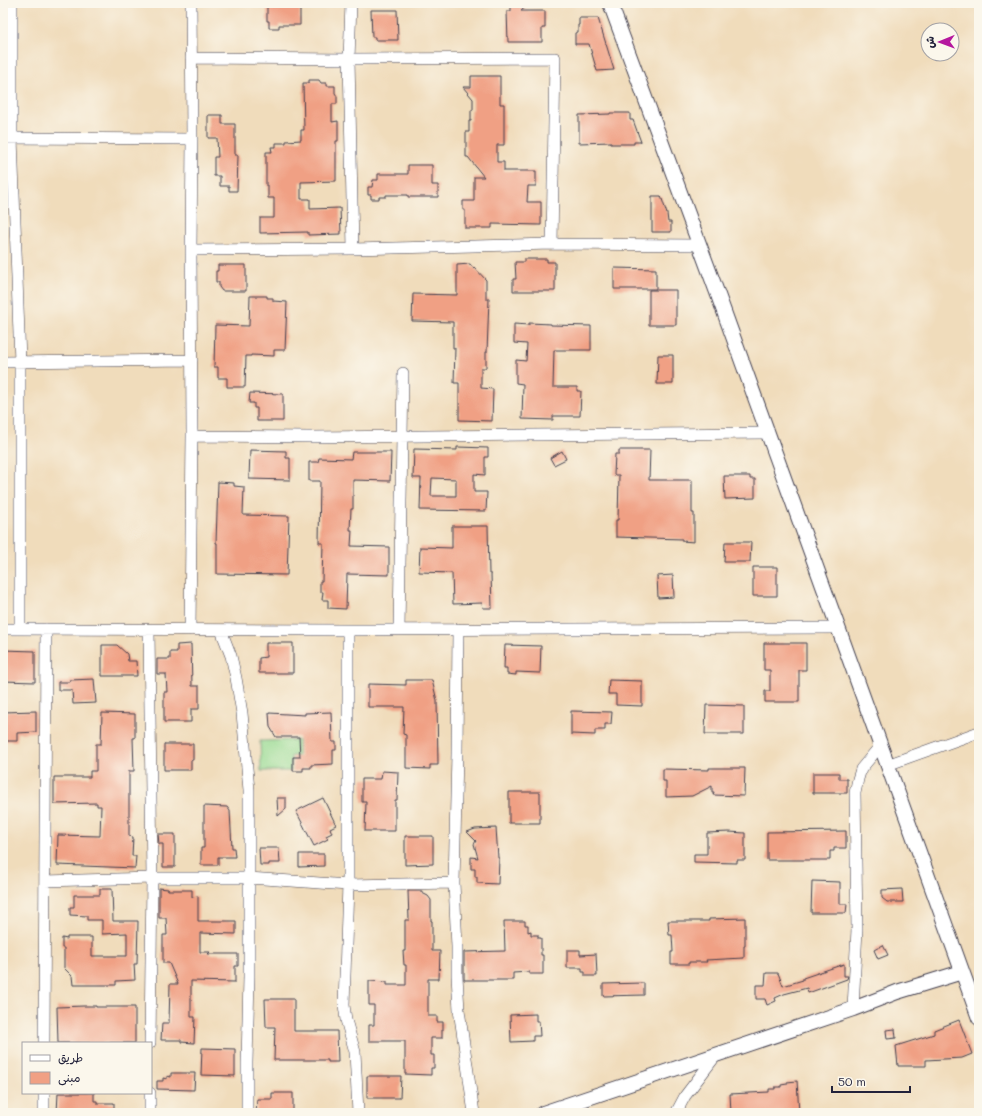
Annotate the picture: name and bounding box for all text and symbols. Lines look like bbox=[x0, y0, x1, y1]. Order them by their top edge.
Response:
north arrow bbox=[920, 22, 960, 62]
text: ش bbox=[922, 36, 937, 48]
legend bbox=[22, 1042, 152, 1094]
text: طريق bbox=[58, 1049, 83, 1065]
scale bar bbox=[832, 1068, 910, 1094]
text: مبنى bbox=[58, 1069, 81, 1086]
text: 50 m bbox=[838, 1073, 866, 1089]

